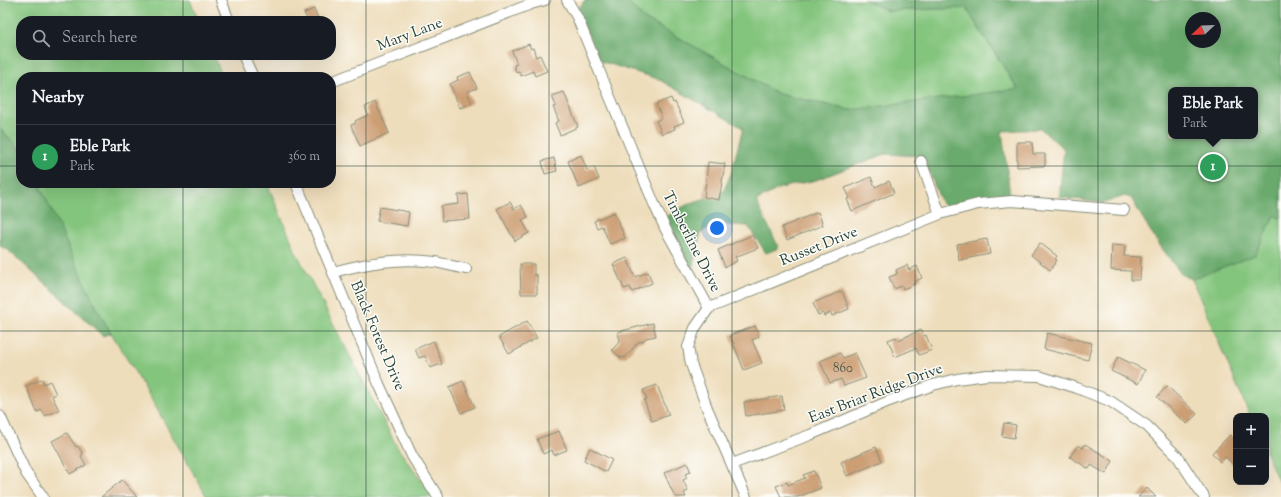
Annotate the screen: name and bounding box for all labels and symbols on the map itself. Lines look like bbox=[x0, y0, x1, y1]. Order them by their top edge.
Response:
north arrow bbox=[1185, 12, 1221, 48]
street label: Mary Lane bbox=[374, 13, 446, 57]
pin: 1 bbox=[1200, 152, 1226, 182]
street label: Timberline Drive bbox=[657, 188, 725, 296]
your location bbox=[707, 218, 727, 238]
street label: Russet Drive bbox=[777, 222, 861, 272]
street label: Black Forest Drive bbox=[344, 278, 410, 394]
street label: East Briar Ridge Drive bbox=[806, 359, 946, 429]
house number: 860 bbox=[833, 360, 853, 378]

